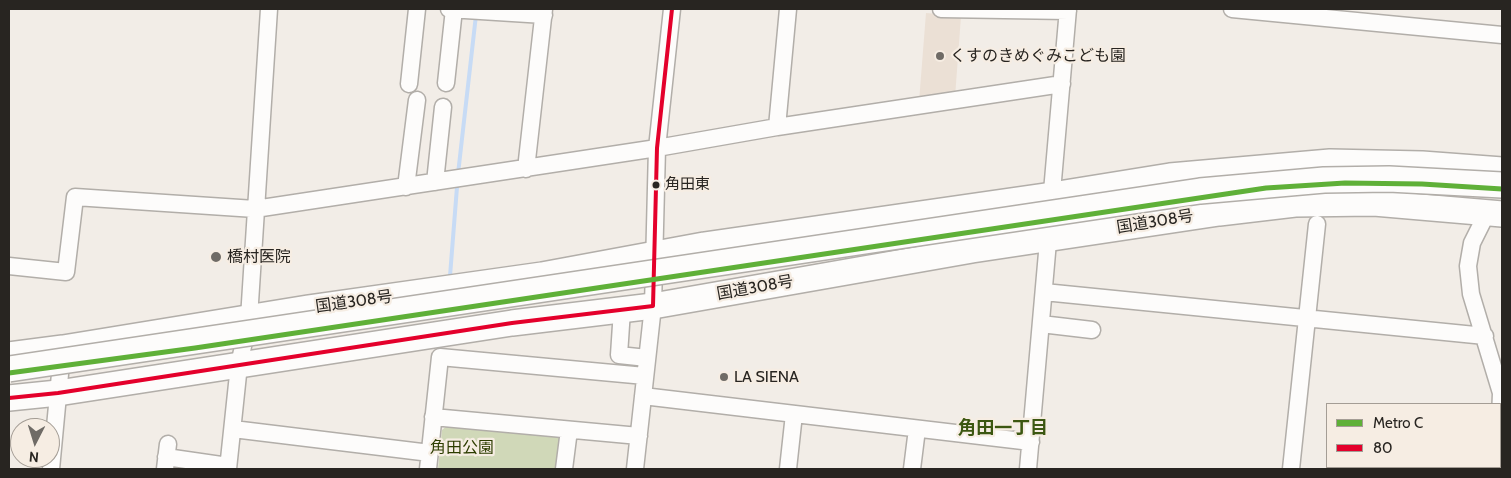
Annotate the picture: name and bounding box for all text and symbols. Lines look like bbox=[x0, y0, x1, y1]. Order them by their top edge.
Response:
place label: くすのきめぐみこども園 bbox=[950, 46, 1126, 66]
marker: くすのきめぐみこども園 bbox=[934, 50, 946, 62]
place label: 角田東 bbox=[665, 176, 710, 194]
marker: 角田東 bbox=[651, 180, 661, 190]
street label: 国道308号 bbox=[1115, 206, 1195, 238]
place label: 橋村医院 bbox=[227, 247, 291, 267]
marker: 橋村医院 bbox=[209, 250, 223, 264]
street label: 国道308号 bbox=[715, 272, 795, 304]
street label: 国道308号 bbox=[314, 287, 394, 317]
place label: LA SIENA bbox=[734, 367, 799, 387]
marker: LA SIENA bbox=[718, 371, 730, 383]
legend bbox=[1326, 403, 1501, 468]
text: Metro C bbox=[1373, 414, 1423, 432]
north arrow bbox=[10, 418, 60, 468]
district label: 角田一丁目 bbox=[958, 418, 1048, 440]
park label: 角田公園 bbox=[430, 438, 494, 458]
text: 80 bbox=[1373, 439, 1393, 457]
text: N bbox=[28, 448, 39, 466]

